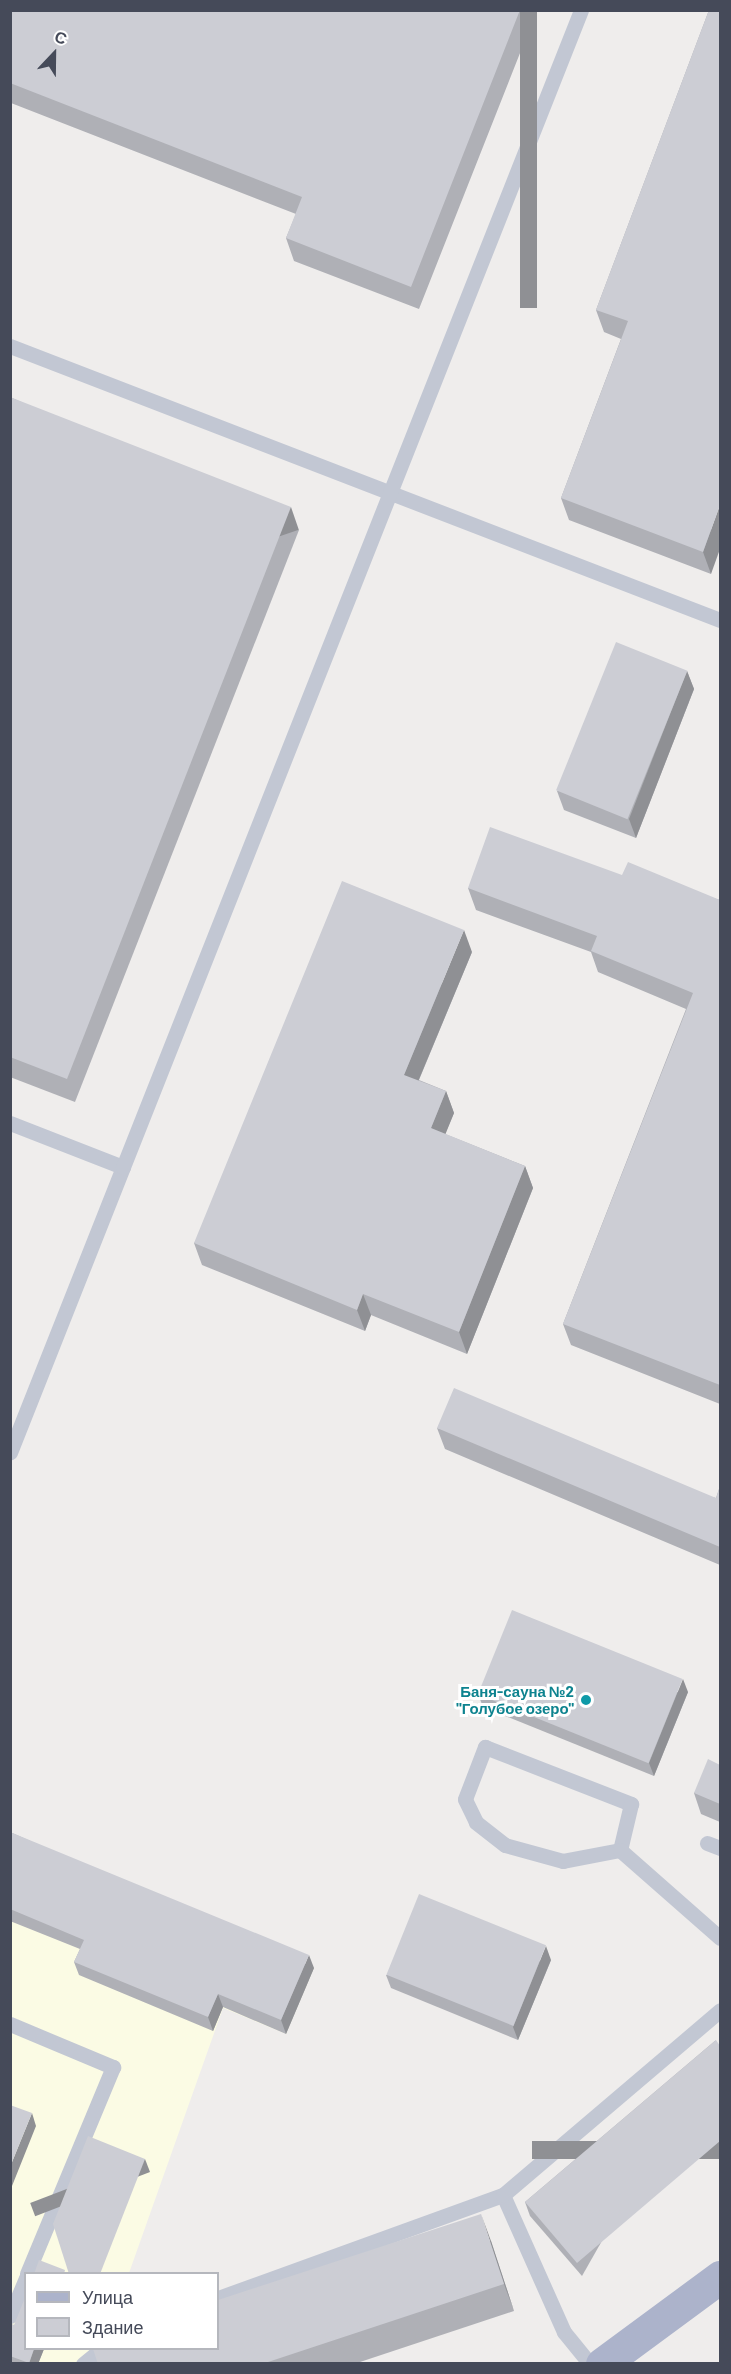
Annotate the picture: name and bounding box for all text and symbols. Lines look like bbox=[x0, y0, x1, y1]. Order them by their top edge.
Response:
north arrow bbox=[24, 24, 84, 84]
text: С bbox=[52, 26, 70, 48]
place label: Баня-сауна №2 "Голубое озеро" bbox=[456, 1682, 574, 1717]
marker: Баня-сауна №2 "Голубое озеро" bbox=[579, 1693, 593, 1707]
legend bbox=[24, 2272, 219, 2350]
text: Улица bbox=[82, 2286, 133, 2308]
text: Здание bbox=[82, 2316, 143, 2338]

